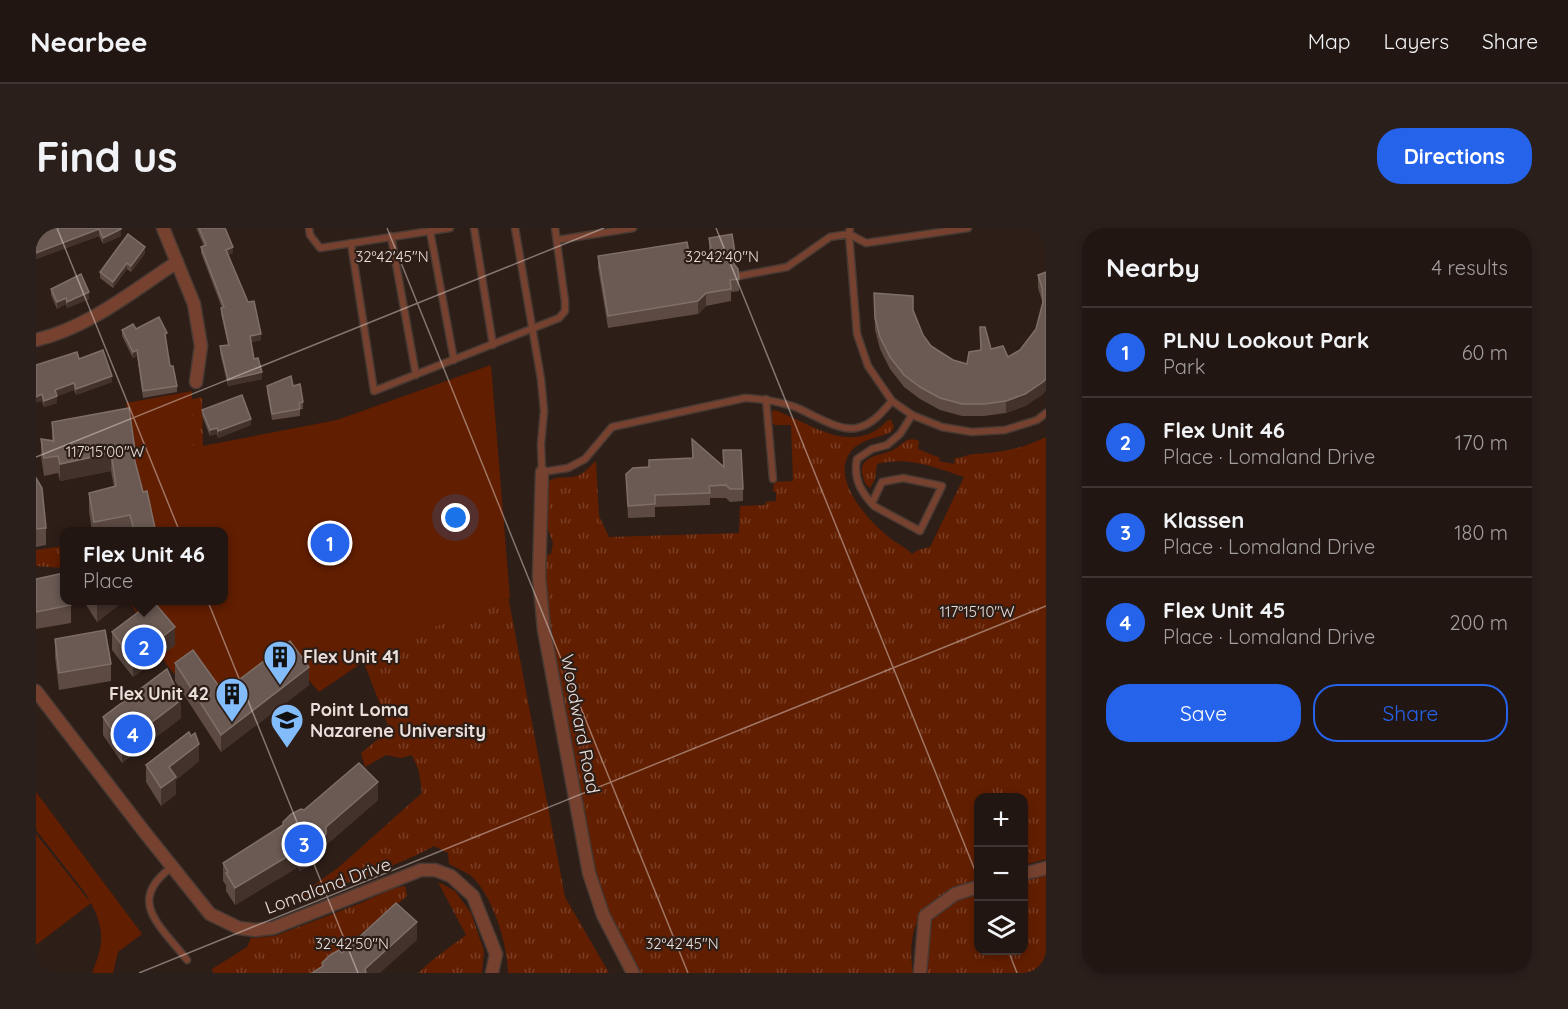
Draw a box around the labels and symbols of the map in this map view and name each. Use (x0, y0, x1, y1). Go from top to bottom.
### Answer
text: 32°42'45"N (355, 247, 429, 266)
text: 32°42'40"N (685, 247, 759, 266)
text: 117°15'00"W (66, 442, 145, 461)
your location (441, 503, 470, 532)
pin: 1 (310, 520, 350, 566)
text: 117°15'10"W (939, 602, 1015, 621)
pin: 2 (124, 624, 164, 670)
building icon: Flex Unit 41 (262, 639, 298, 686)
place label: Flex Unit 41 (303, 645, 399, 668)
street label: Woodward Road (556, 652, 605, 795)
building icon: Flex Unit 42 (214, 676, 250, 723)
place label: Flex Unit 42 (109, 682, 209, 705)
place label: Point Loma Nazarene University (310, 698, 486, 742)
school or university icon: Point Loma Nazarene University (269, 702, 305, 749)
pin: 4 (114, 712, 152, 756)
pin: 3 (284, 822, 324, 866)
street label: Lomaland Drive (262, 852, 394, 919)
text: 32°42'50"N (315, 934, 389, 953)
text: 32°42'45"N (645, 934, 719, 953)

